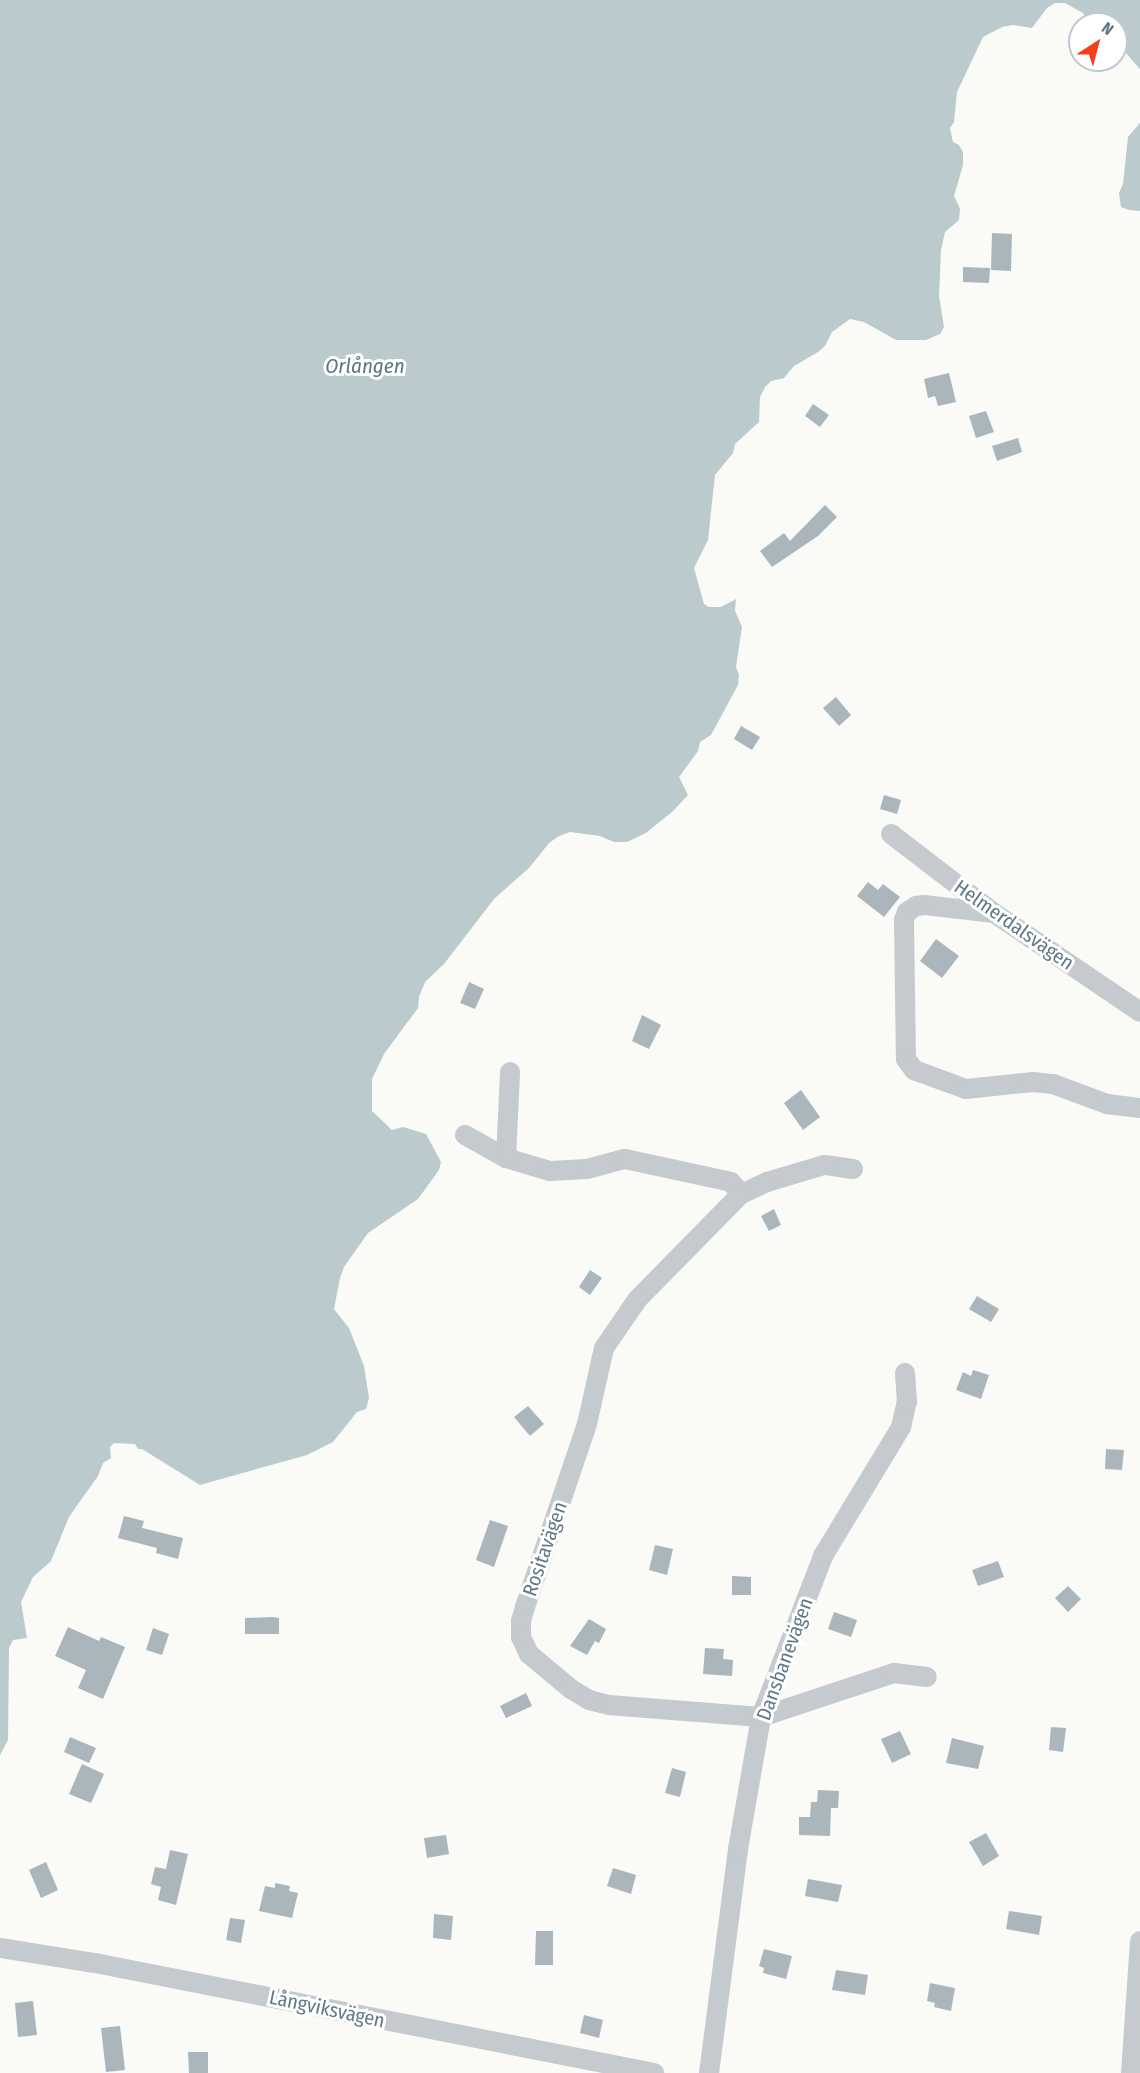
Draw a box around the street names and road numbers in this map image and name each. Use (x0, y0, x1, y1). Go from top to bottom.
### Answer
street label: Helmerdalsvägen (950, 875, 1078, 975)
street label: Rositavägen (518, 1499, 572, 1599)
street label: Dansbanevägen (752, 1594, 818, 1724)
street label: Långviksvägen (267, 1985, 387, 2033)

